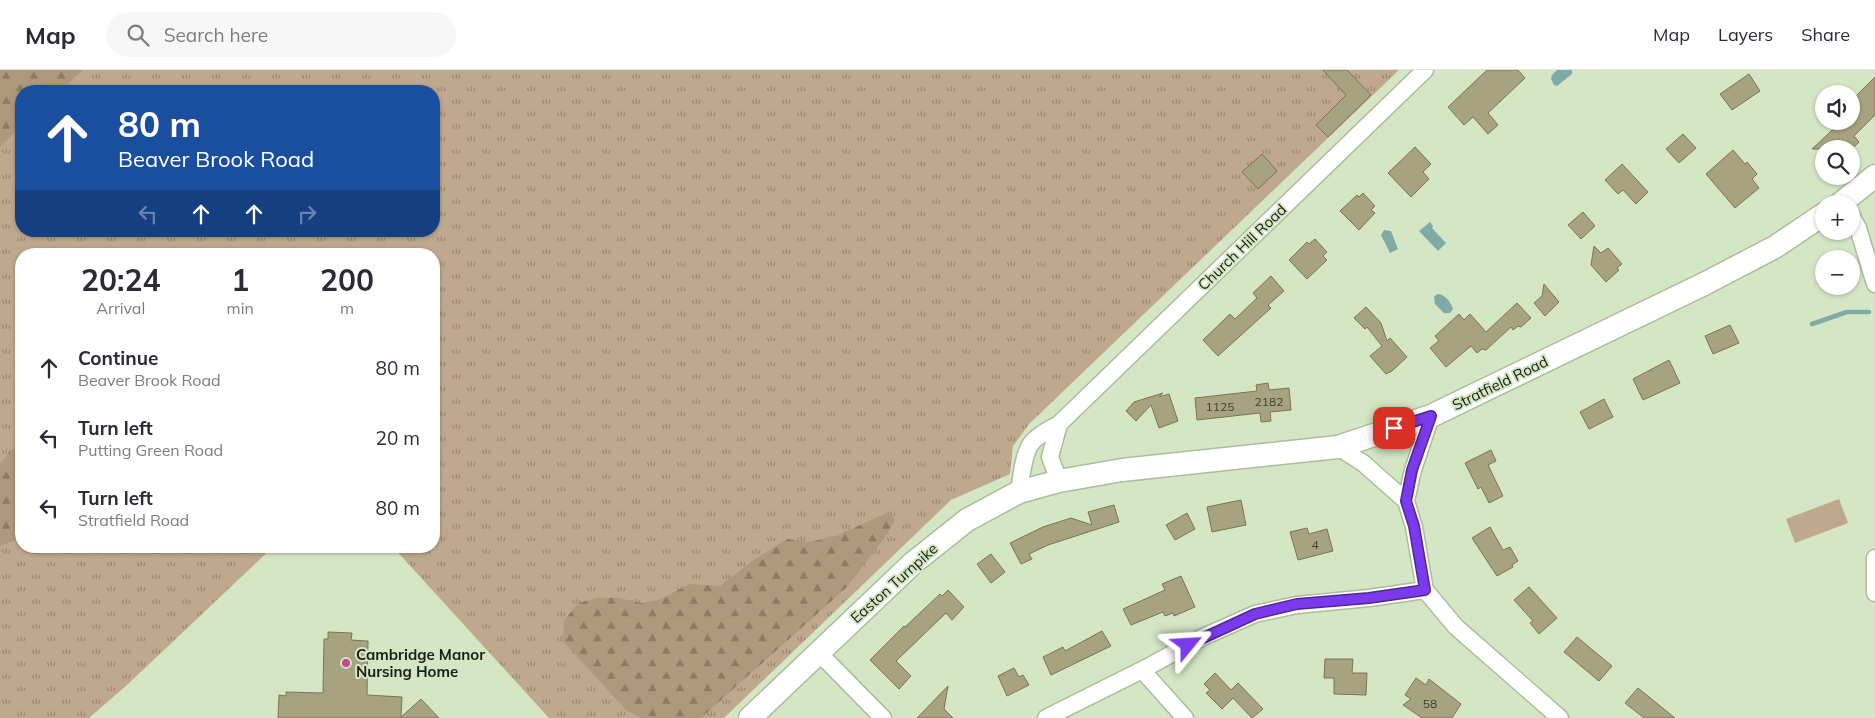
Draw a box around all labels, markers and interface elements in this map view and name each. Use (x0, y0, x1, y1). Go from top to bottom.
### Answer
search box (106, 12, 456, 57)
text: Map (25, 20, 76, 50)
icon: search (124, 21, 152, 49)
text: Search here (164, 23, 268, 47)
text: Map (1653, 23, 1690, 46)
text: Layers (1718, 23, 1773, 46)
text: Share (1801, 23, 1850, 46)
map controls (1815, 85, 1860, 295)
button: sound (1815, 85, 1860, 130)
text: 80 m (118, 102, 201, 146)
icon: ahead (35, 105, 100, 170)
button: search (1815, 140, 1860, 185)
text: Beaver Brook Road (118, 145, 314, 173)
button: + (1815, 195, 1860, 240)
icon: left (134, 200, 162, 228)
icon: ahead (187, 200, 215, 228)
icon: ahead (240, 200, 268, 228)
icon: right (293, 200, 321, 228)
street label: Church Hill Road (1194, 200, 1290, 294)
button: − (1815, 250, 1860, 295)
text: 20:24 (81, 261, 161, 299)
text: 1 (231, 261, 249, 299)
text: 200 (320, 261, 374, 299)
text: Arrival (96, 298, 145, 318)
text: min (227, 298, 254, 318)
text: m (340, 298, 354, 318)
text: Continue (78, 346, 158, 370)
street label: Stratfield Road (1449, 352, 1551, 414)
icon: ahead (35, 354, 63, 382)
text: 80 m (376, 356, 420, 380)
text: Beaver Brook Road (78, 370, 221, 390)
house number: 2182 (1255, 394, 1283, 409)
house number: 1125 (1206, 399, 1234, 414)
pin (1373, 407, 1415, 449)
icon: arrive (1380, 414, 1408, 442)
text: Turn left (78, 416, 153, 440)
icon: left (35, 424, 63, 452)
text: 20 m (376, 426, 420, 450)
text: Putting Green Road (78, 440, 223, 460)
text: Turn left (78, 486, 153, 510)
icon: left (35, 494, 63, 522)
text: 80 m (376, 496, 420, 520)
text: Stratfield Road (78, 510, 189, 530)
house number: 4 (1311, 537, 1319, 552)
street label: Easton Turnpike (847, 539, 941, 627)
position arrow (1161, 618, 1213, 670)
place label: Cambridge Manor Nursing Home (356, 645, 485, 681)
marker: Cambridge Manor Nursing Home (340, 657, 352, 669)
house number: 58 (1423, 696, 1437, 711)

